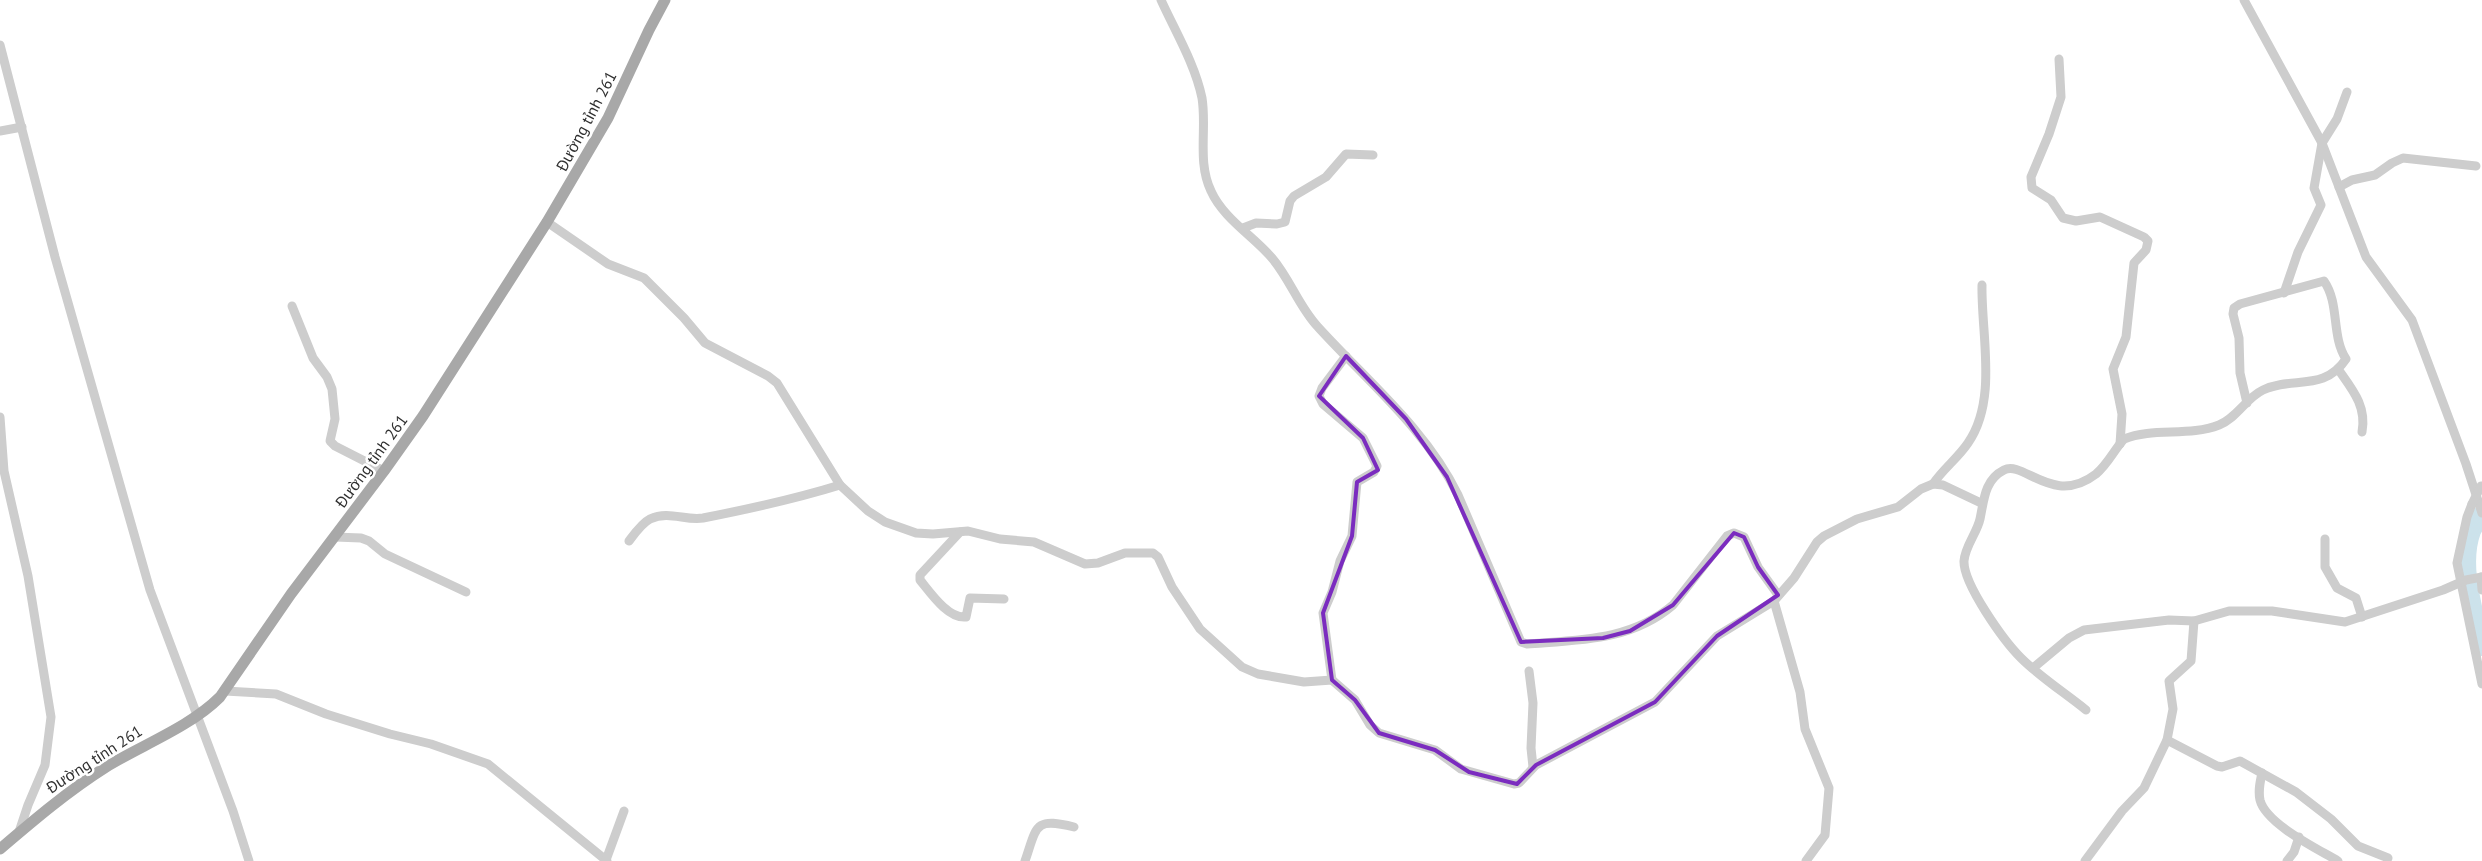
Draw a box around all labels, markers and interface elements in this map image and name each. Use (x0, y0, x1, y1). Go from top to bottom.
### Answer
street label: Đường tỉnh 261 (551, 68, 621, 175)
street label: Đường tỉnh 261 (330, 411, 411, 512)
street label: Đường tỉnh 261 (41, 721, 146, 798)

